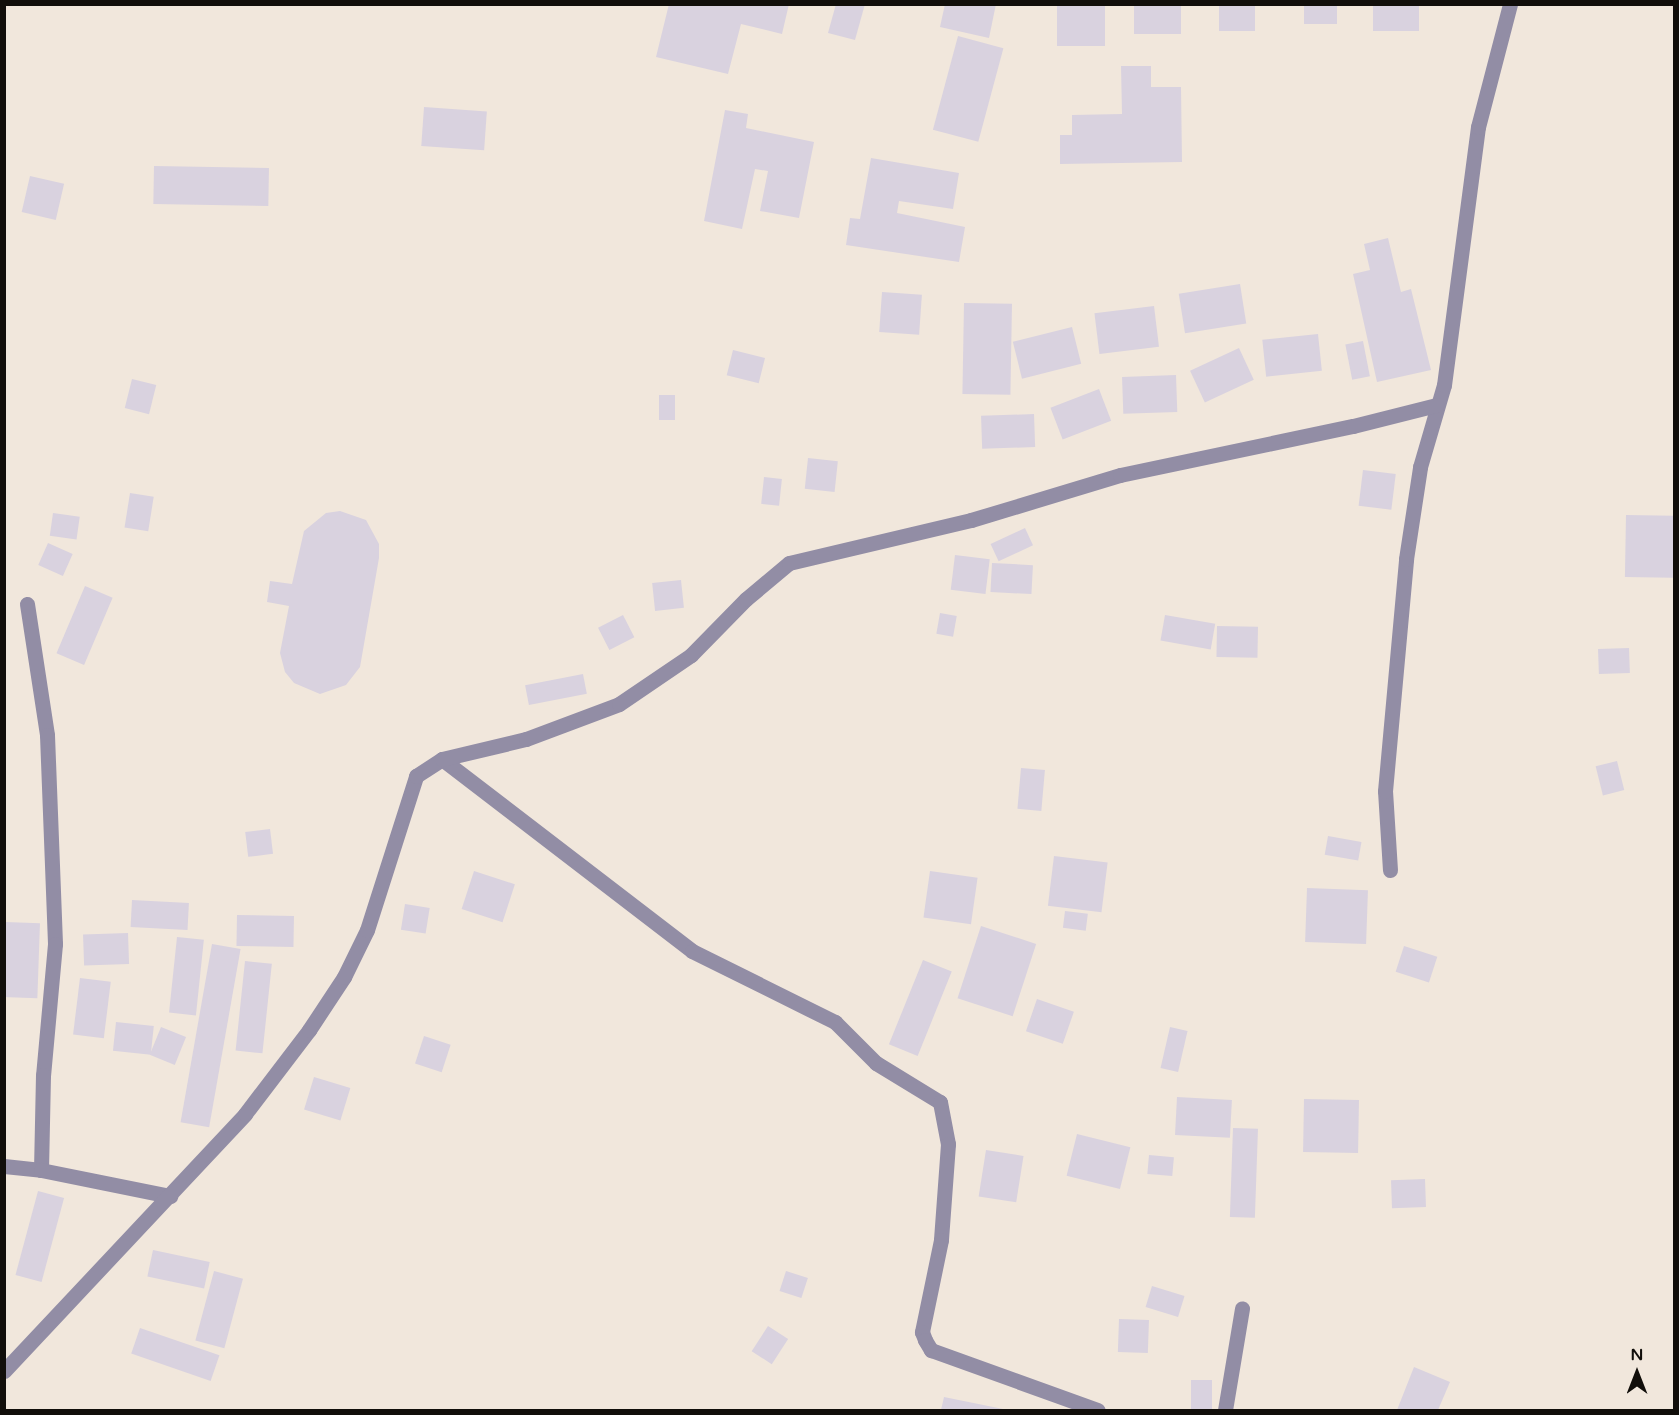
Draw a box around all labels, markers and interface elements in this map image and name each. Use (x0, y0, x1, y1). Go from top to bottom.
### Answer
north arrow (1607, 1343, 1667, 1403)
text: N (1631, 1345, 1643, 1365)

